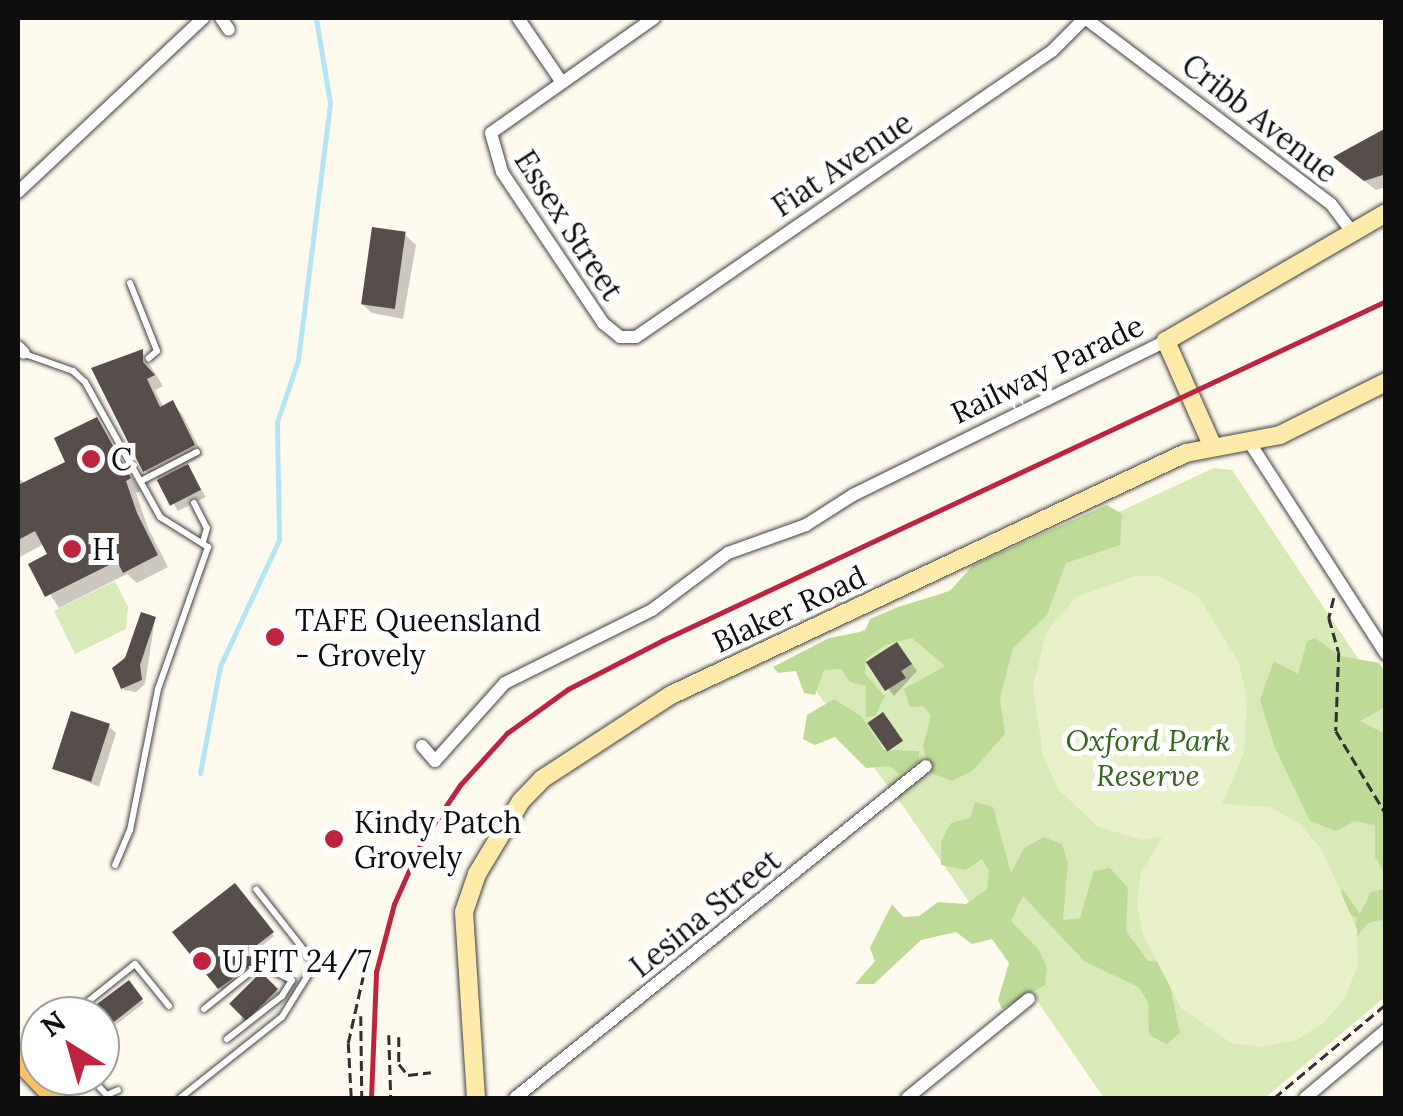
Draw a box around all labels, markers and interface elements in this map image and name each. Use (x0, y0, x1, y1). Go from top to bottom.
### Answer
street label: Cribb Avenue (1175, 46, 1345, 190)
street label: Fiat Avenue (765, 104, 919, 224)
street label: Essex Street (507, 143, 631, 307)
street label: Railway Parade (945, 307, 1149, 431)
place label: C (111, 441, 132, 477)
marker: C (80, 448, 102, 470)
place label: H (92, 531, 115, 567)
marker: H (61, 538, 83, 560)
street label: Blaker Road (707, 558, 871, 660)
place label: TAFE Queensland - Grovely (295, 602, 541, 672)
marker: TAFE Queensland - Grovely (264, 626, 286, 648)
park label: Oxford Park Reserve (1065, 722, 1231, 792)
place label: Kindy Patch Grovely (354, 804, 521, 874)
marker: Kindy Patch Grovely (323, 828, 345, 850)
street label: Lesina Street (623, 842, 787, 984)
place label: U FIT 24/7 (222, 943, 372, 979)
marker: U FIT 24/7 (191, 950, 213, 972)
north arrow (20, 996, 120, 1096)
text: N (34, 1003, 73, 1045)

